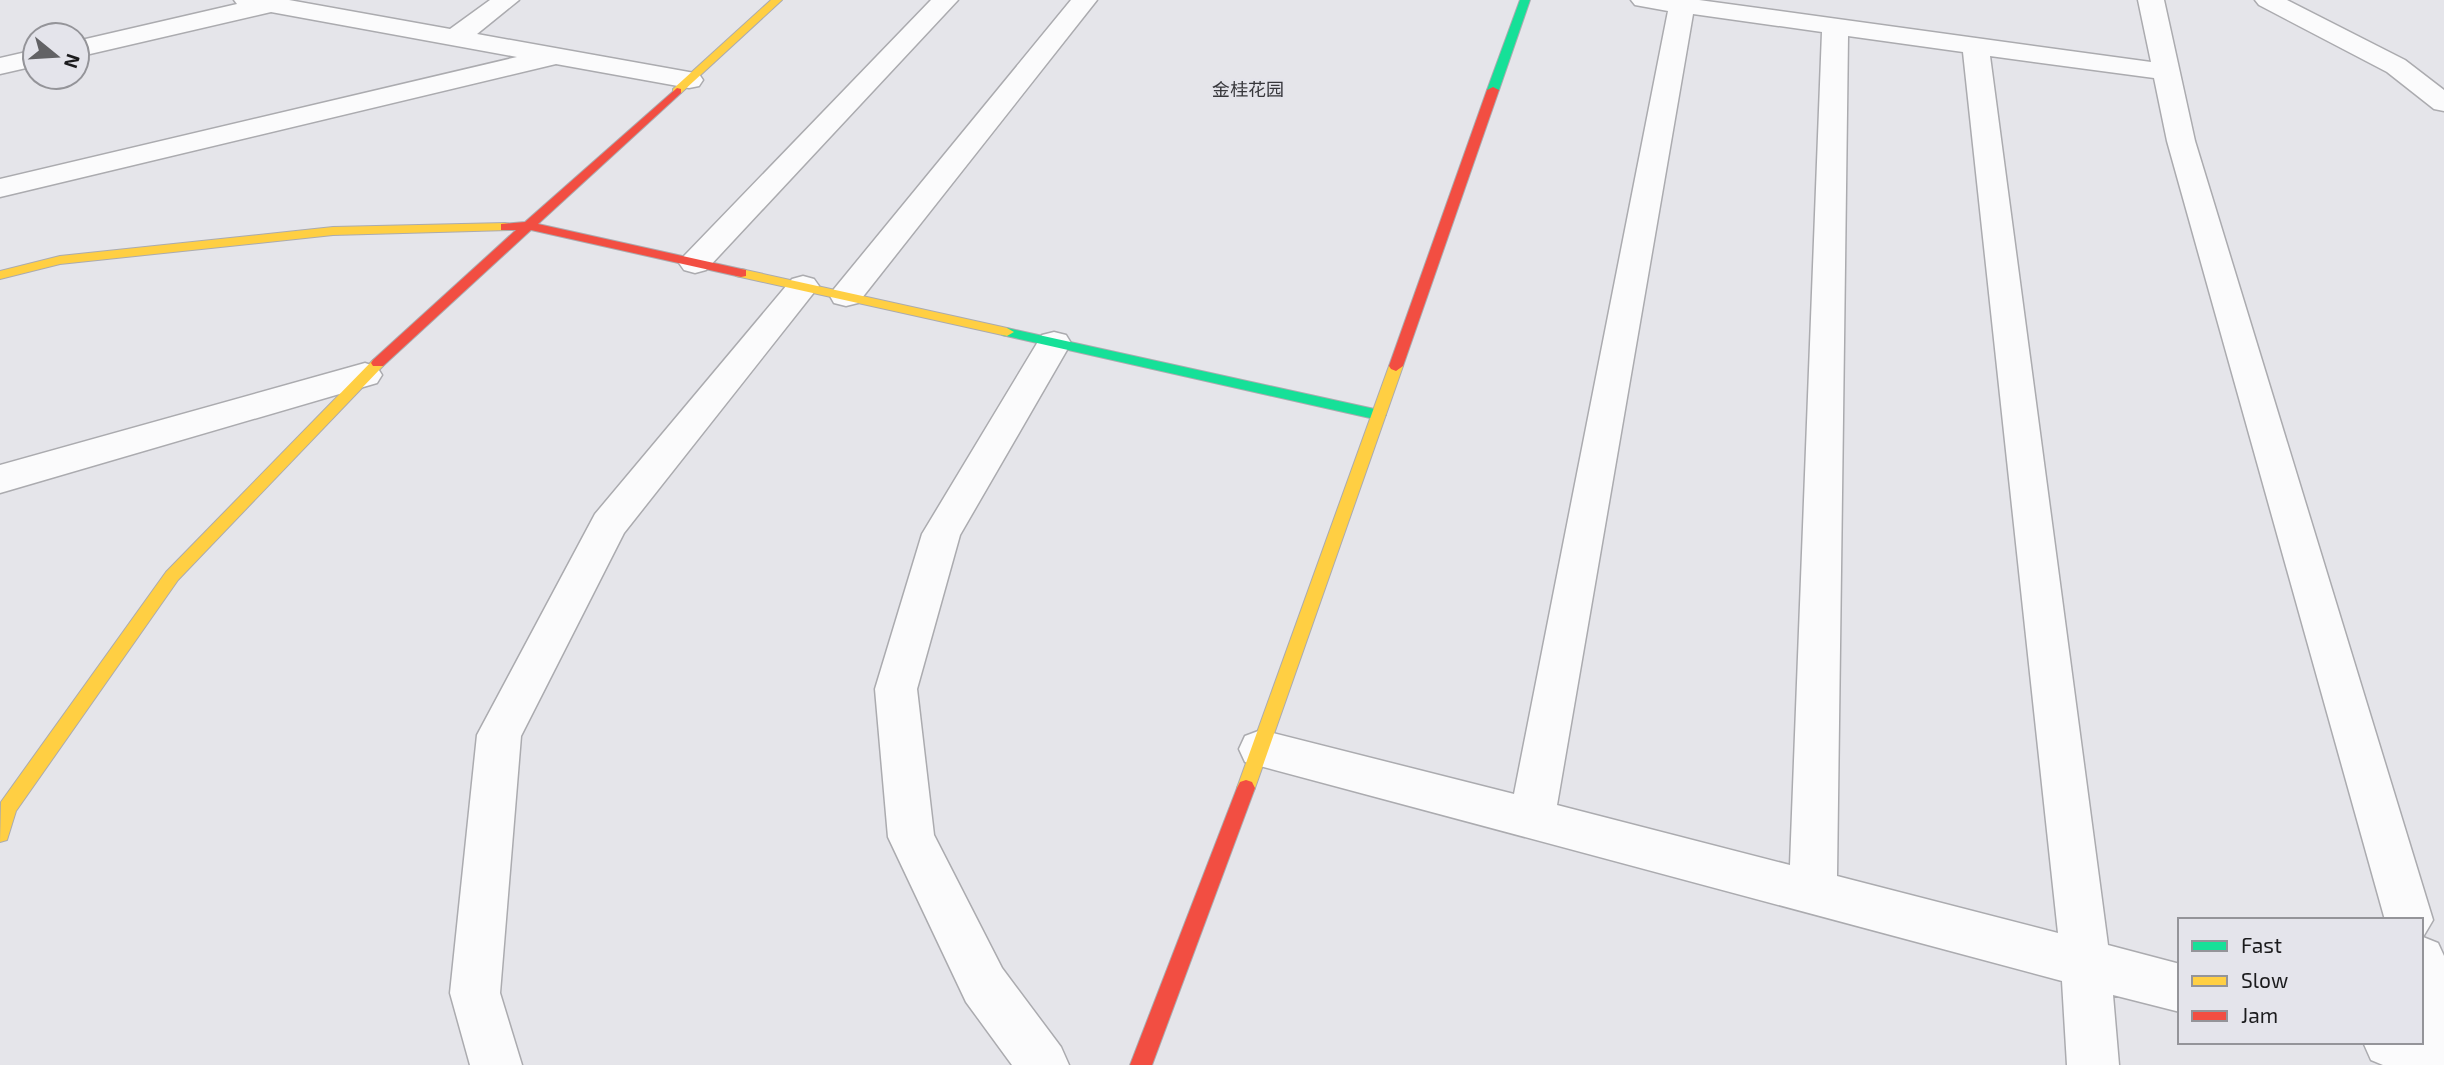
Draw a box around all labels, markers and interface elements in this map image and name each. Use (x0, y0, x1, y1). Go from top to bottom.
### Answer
north arrow (21, 21, 91, 91)
text: N (60, 51, 86, 71)
district label: 金桂花园 (1212, 78, 1284, 100)
legend (2178, 918, 2423, 1044)
text: Fast (2241, 932, 2282, 957)
text: Slow (2241, 967, 2288, 992)
text: Jam (2241, 1002, 2278, 1027)

